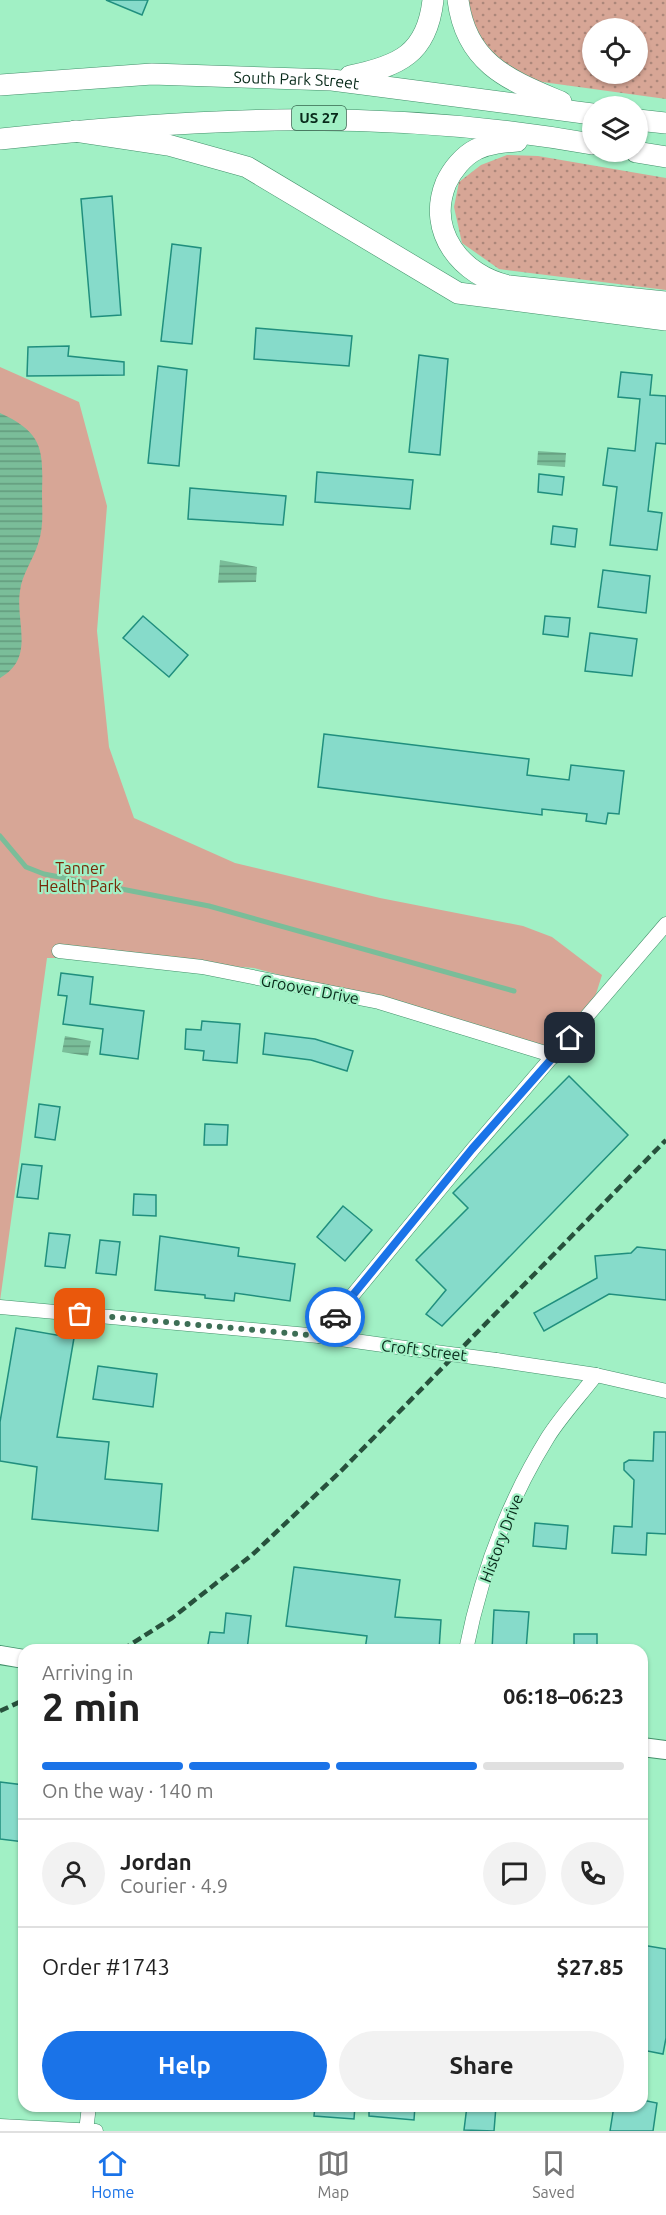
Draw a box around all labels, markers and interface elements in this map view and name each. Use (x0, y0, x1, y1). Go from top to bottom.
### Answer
map controls (582, 18, 648, 162)
button: locate (582, 18, 648, 84)
street label: South Park Street (233, 68, 361, 93)
button: layers (582, 96, 648, 162)
road number: US 27 (292, 106, 346, 130)
park label: Tanner Health Park (38, 859, 122, 895)
street label: Groover Drive (259, 971, 361, 1007)
pin (544, 1012, 595, 1063)
icon: home (553, 1021, 586, 1054)
courier (305, 1287, 365, 1347)
pin (54, 1288, 105, 1339)
icon: bag (63, 1297, 96, 1330)
icon: car (319, 1301, 352, 1334)
street label: Croft Street (380, 1336, 468, 1364)
street label: History Drive (476, 1491, 526, 1585)
text: Arriving in (42, 1661, 133, 1684)
text: 06:18–06:23 (503, 1683, 624, 1708)
text: 2 min (42, 1685, 141, 1728)
text: On the way · 140 m (42, 1779, 214, 1802)
button: person (42, 1842, 105, 1905)
button: chat (483, 1842, 546, 1905)
button: phone (561, 1842, 624, 1905)
text: Jordan (120, 1849, 192, 1874)
text: Courier · 4.9 (120, 1874, 228, 1897)
text: Order #1743 (42, 1954, 170, 1979)
text: $27.85 (557, 1954, 624, 1979)
button: Help (42, 2031, 327, 2100)
button: Share (339, 2031, 624, 2100)
tab: Home (91, 2147, 134, 2201)
tab: Map (317, 2147, 350, 2201)
tab: Saved (532, 2147, 575, 2201)

